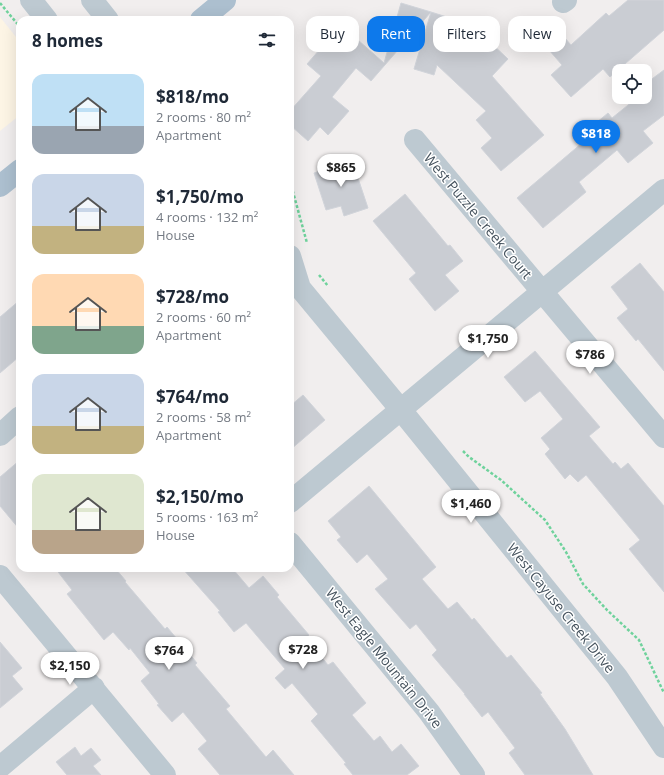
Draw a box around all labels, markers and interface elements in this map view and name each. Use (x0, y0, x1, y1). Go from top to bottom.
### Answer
chip: Buy (306, 16, 359, 52)
chip: Rent (367, 16, 425, 52)
chip: Filters (433, 16, 500, 52)
chip: New (508, 16, 566, 52)
text: 8 homes (32, 29, 103, 52)
icon: filters (256, 29, 278, 51)
map controls (612, 64, 652, 104)
button: locate (612, 64, 652, 104)
text: $818/mo (156, 85, 229, 108)
icon: home (64, 90, 112, 138)
text: 2 rooms · 80 m² (156, 108, 251, 126)
pin: $818 (572, 120, 620, 154)
text: $818 (581, 124, 611, 142)
text: Apartment (156, 126, 221, 144)
street label: West Puzzle Creek Court (420, 149, 537, 283)
pin: $865 (317, 154, 365, 188)
text: $865 (326, 158, 356, 176)
text: $1,750/mo (156, 185, 244, 208)
icon: home (64, 190, 112, 238)
text: 4 rooms · 132 m² (156, 208, 258, 226)
text: House (156, 226, 195, 244)
text: $728/mo (156, 285, 229, 308)
icon: home (64, 290, 112, 338)
text: 2 rooms · 60 m² (156, 308, 251, 326)
pin: $1,750 (455, 325, 521, 359)
text: Apartment (156, 326, 221, 344)
text: $1,750 (468, 329, 508, 347)
pin: $786 (566, 341, 614, 375)
text: $786 (575, 345, 605, 363)
text: $764/mo (156, 385, 229, 408)
icon: home (64, 390, 112, 438)
text: 2 rooms · 58 m² (156, 408, 251, 426)
text: Apartment (156, 426, 221, 444)
text: $2,150/mo (156, 485, 244, 508)
icon: home (64, 490, 112, 538)
pin: $1,460 (438, 490, 504, 524)
text: $1,460 (451, 494, 491, 512)
text: 5 rooms · 163 m² (156, 508, 258, 526)
text: House (156, 526, 195, 544)
street label: West Cayuse Creek Drive (503, 539, 620, 677)
street label: West Eagle Mountain Drive (322, 584, 447, 732)
pin: $728 (279, 636, 327, 670)
pin: $764 (145, 637, 193, 671)
text: $728 (288, 640, 318, 658)
text: $764 (154, 641, 184, 659)
pin: $2,150 (37, 652, 103, 686)
text: $2,150 (50, 656, 90, 674)

